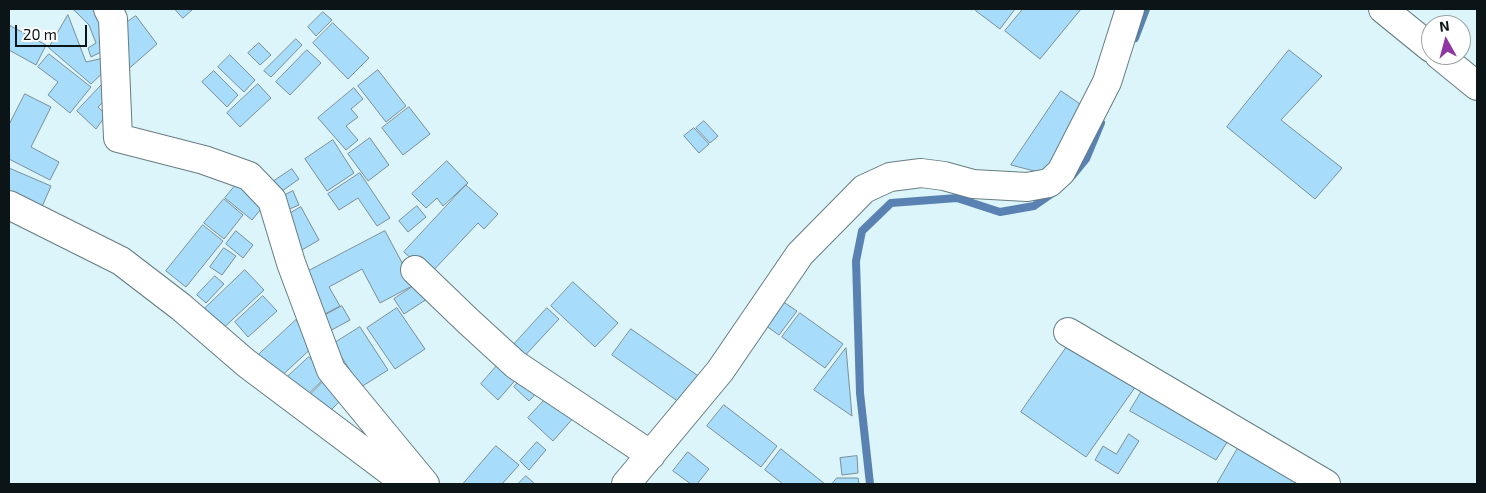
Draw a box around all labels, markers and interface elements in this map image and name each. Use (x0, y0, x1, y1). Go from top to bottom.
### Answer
scale bar (18, 15, 90, 47)
north arrow (1421, 15, 1471, 65)
text: N (1438, 17, 1450, 35)
text: 20 m (23, 25, 57, 43)

